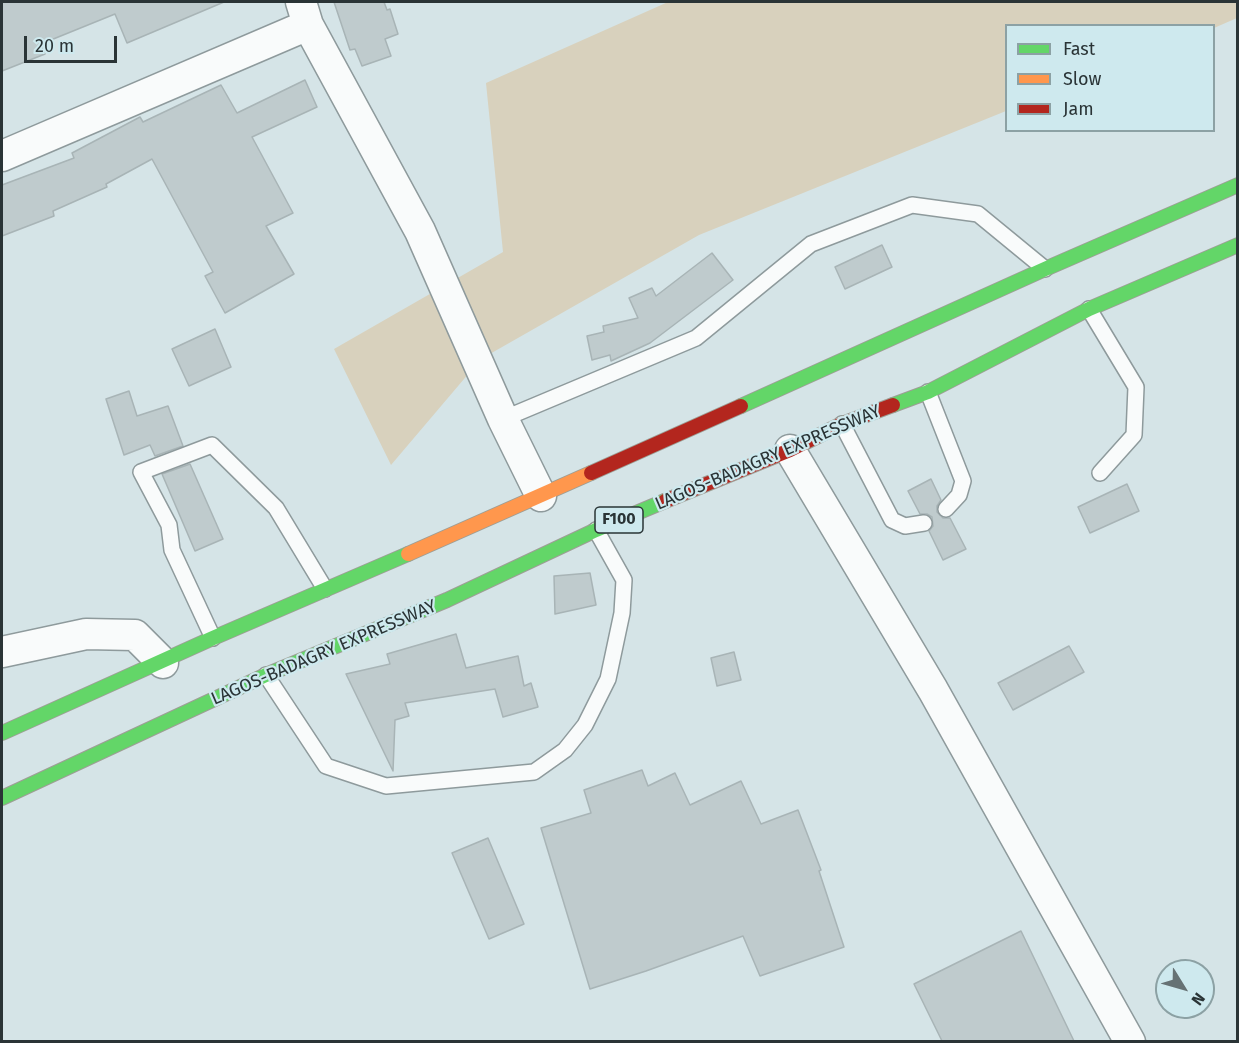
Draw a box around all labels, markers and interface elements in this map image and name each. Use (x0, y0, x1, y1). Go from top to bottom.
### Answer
scale bar (27, 24, 120, 62)
legend (1005, 24, 1215, 132)
text: 20 m (35, 35, 74, 57)
text: Fast (1063, 38, 1095, 60)
text: Slow (1063, 68, 1101, 90)
text: Jam (1063, 98, 1094, 120)
street label: LAGOS-BADAGRY EXPRESSWAY (652, 401, 884, 515)
road number: F100 (595, 507, 643, 533)
street label: LAGOS-BADAGRY EXPRESSWAY (208, 596, 440, 710)
north arrow (1155, 959, 1215, 1019)
text: N (1187, 989, 1209, 1009)

